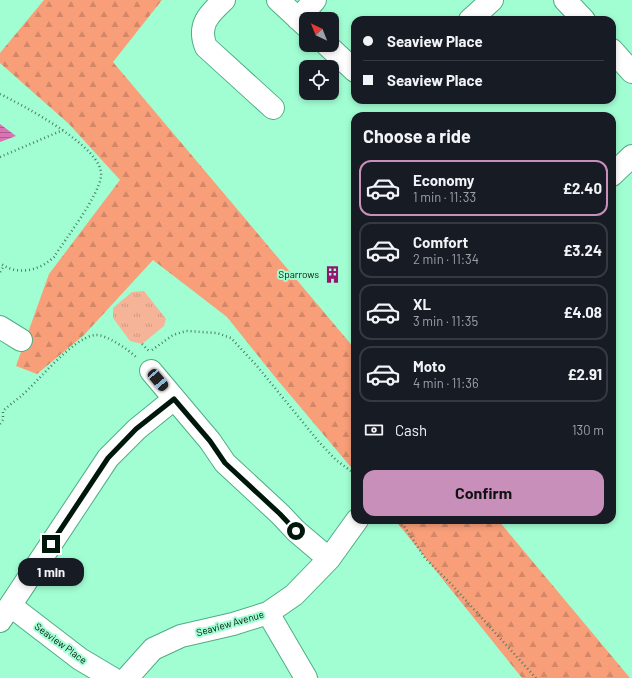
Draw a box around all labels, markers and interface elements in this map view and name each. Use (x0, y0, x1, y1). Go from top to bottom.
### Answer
north arrow (299, 12, 339, 52)
map controls (299, 12, 339, 100)
text: Seaview Place (387, 32, 483, 50)
button: locate (299, 60, 339, 100)
text: Seaview Place (387, 71, 483, 89)
text: Choose a ride (363, 125, 471, 147)
icon: car (365, 170, 401, 206)
text: Economy (413, 171, 474, 189)
text: £2.40 (563, 179, 602, 197)
text: 1 min · 11:33 (413, 189, 476, 205)
icon: car (365, 232, 401, 268)
text: Comfort (413, 233, 468, 251)
text: £3.24 (563, 241, 602, 259)
text: 2 min · 11:34 (413, 251, 479, 267)
building icon: Sparrows (322, 264, 342, 284)
place label: Sparrows (278, 268, 319, 280)
icon: car (365, 294, 401, 330)
text: XL (413, 295, 431, 313)
text: £4.08 (563, 303, 602, 321)
text: 3 min · 11:35 (413, 313, 478, 329)
icon: car (365, 356, 401, 392)
text: Moto (413, 357, 446, 375)
text: £2.91 (567, 365, 602, 383)
car (146, 367, 170, 393)
text: 4 min · 11:36 (413, 375, 479, 391)
icon: cash (363, 419, 385, 441)
text: Cash (395, 421, 427, 439)
text: 130 m (572, 422, 604, 438)
button: Confirm (363, 470, 604, 516)
route start (287, 522, 305, 540)
route end (42, 535, 60, 553)
callout: 1 min (18, 558, 84, 586)
text: 1 min (37, 564, 65, 580)
street label: Seaview Avenue (195, 608, 265, 638)
street label: Seaview Place (33, 620, 89, 666)

